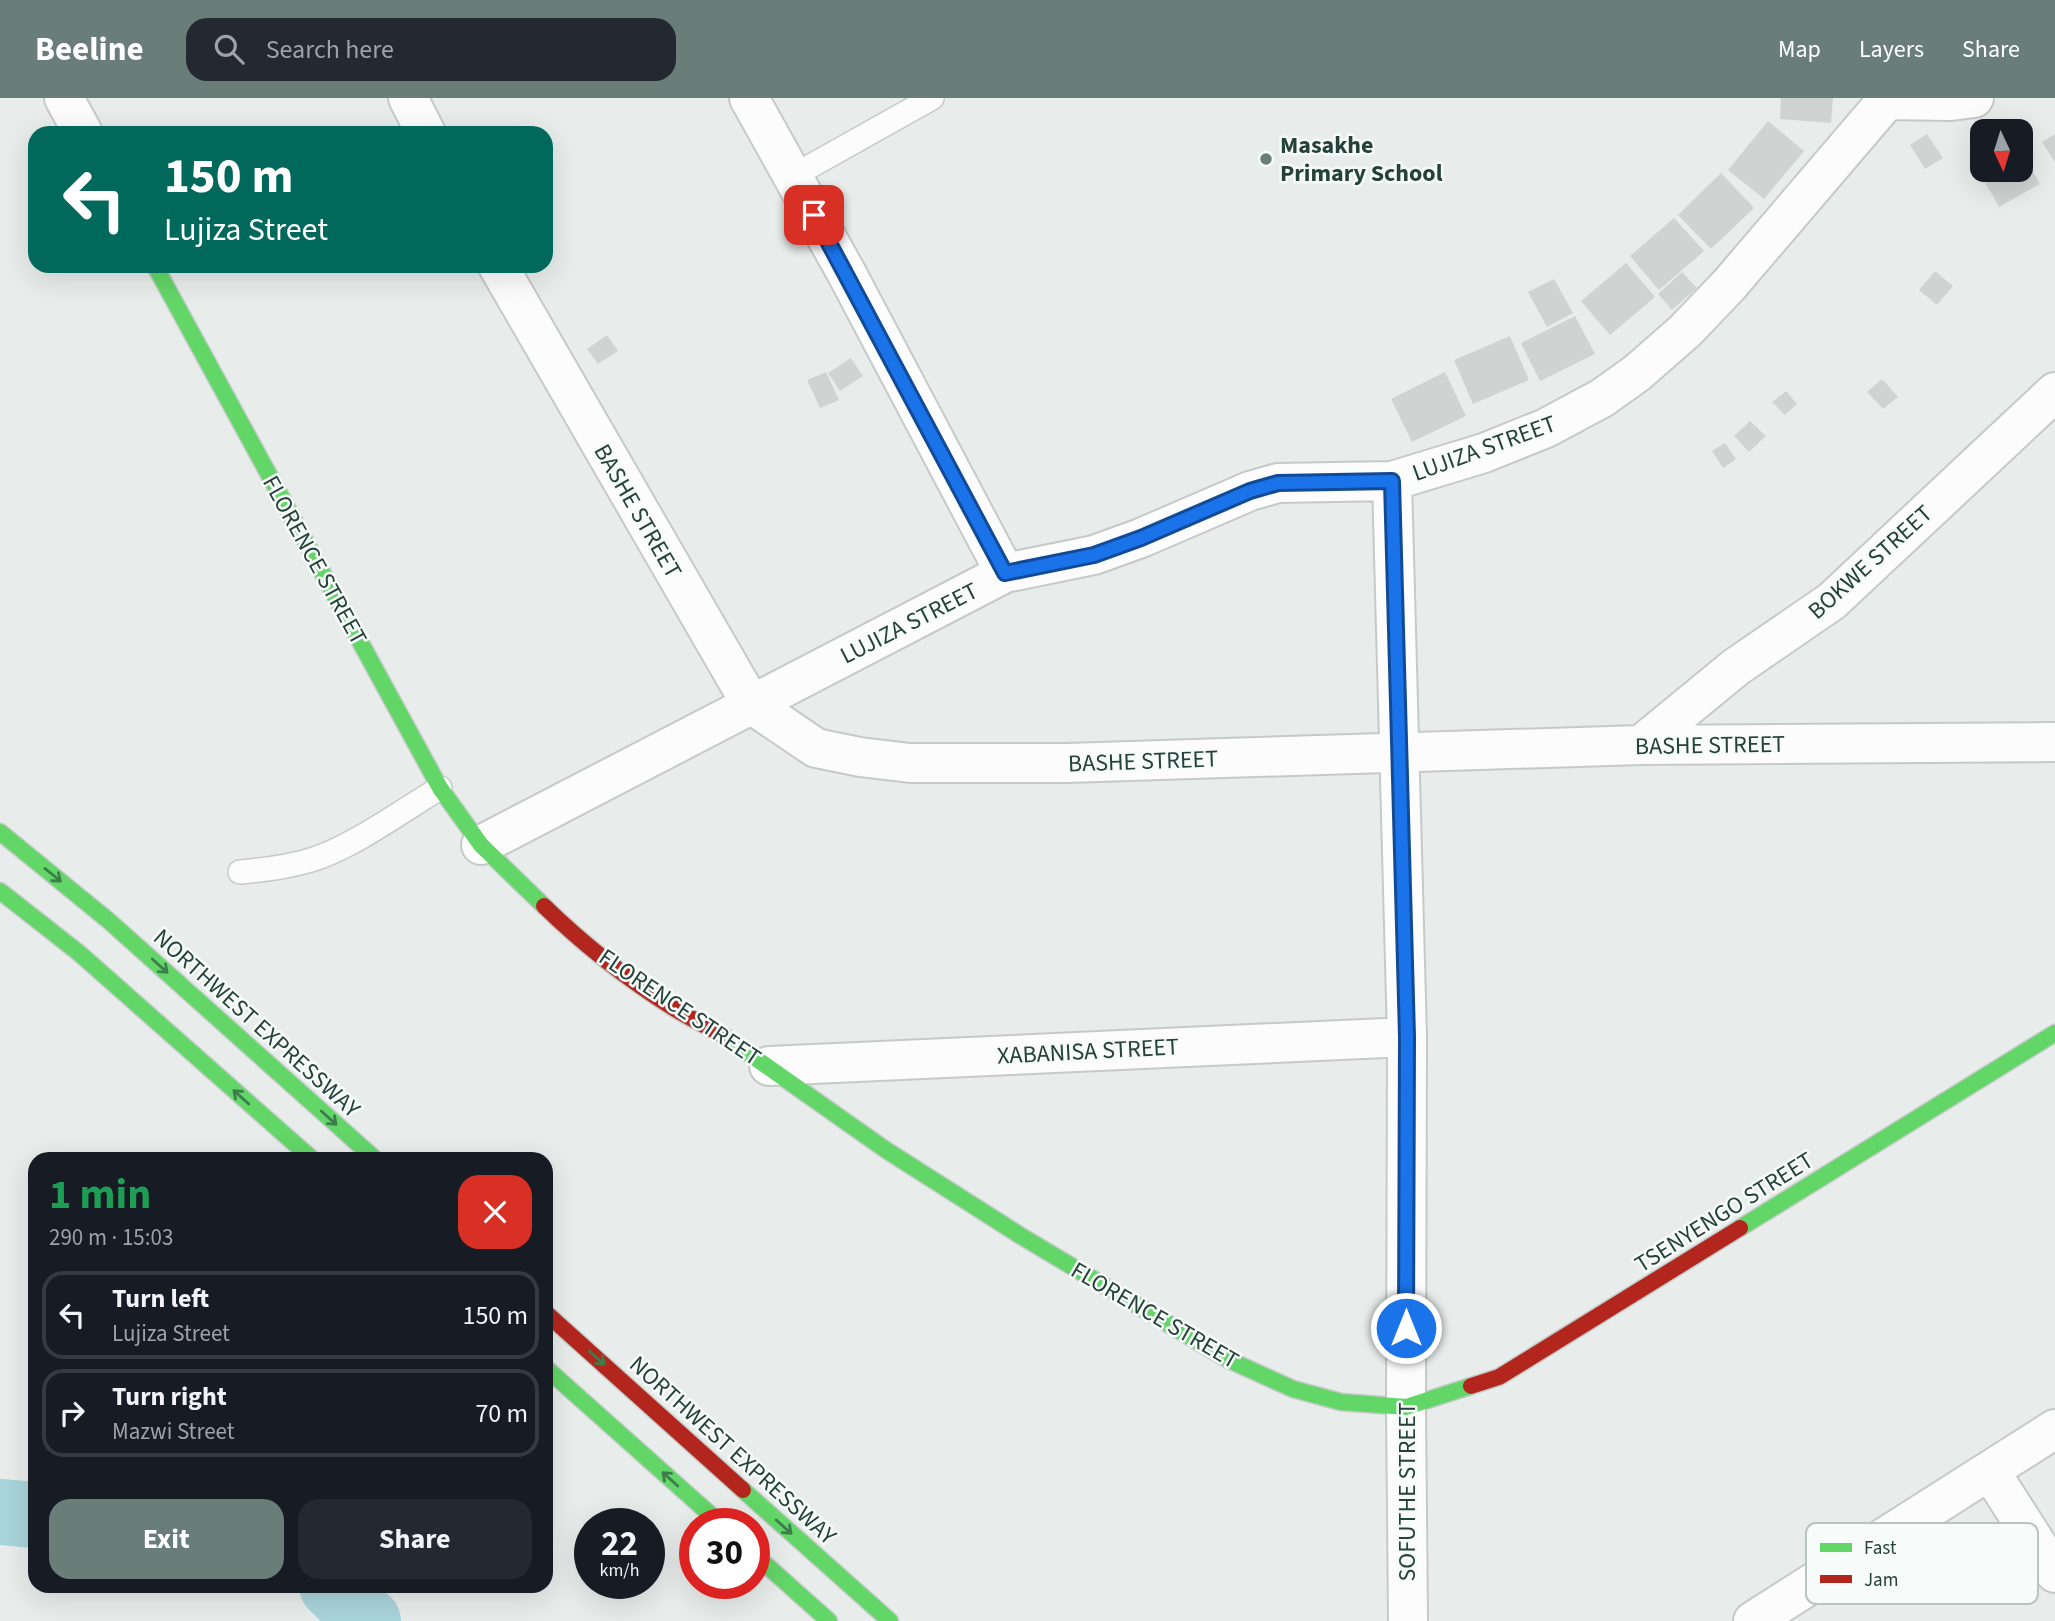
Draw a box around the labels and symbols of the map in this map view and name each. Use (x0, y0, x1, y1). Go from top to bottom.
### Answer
north arrow (1970, 119, 2034, 182)
place label: Masakhe Primary School (1280, 128, 1443, 191)
marker: Masakhe Primary School (1258, 151, 1274, 167)
pin (784, 185, 844, 245)
street label: LUJIZA STREET (1407, 406, 1561, 491)
street label: BASHE STREET (585, 438, 690, 585)
street label: FLORENCE STREET (253, 469, 376, 651)
street label: BOKWE STREET (1800, 497, 1940, 628)
street label: LUJIZA STREET (834, 574, 984, 673)
street label: BASHE STREET (1635, 727, 1785, 764)
street label: BASHE STREET (1067, 741, 1219, 782)
one-way arrow (43, 867, 61, 883)
street label: NORTHWEST EXPRESSWAY (145, 921, 368, 1126)
street label: FLORENCE STREET (592, 940, 768, 1075)
one-way arrow (151, 958, 168, 975)
street label: XABANISA STREET (996, 1029, 1180, 1074)
one-way arrow (232, 1089, 250, 1105)
one-way arrow (320, 1110, 338, 1126)
street label: TSENYENGO STREET (1628, 1143, 1821, 1282)
street label: FLORENCE STREET (1064, 1253, 1245, 1378)
position arrow (1369, 1291, 1443, 1365)
street label: NORTHWEST EXPRESSWAY (621, 1348, 844, 1553)
one-way arrow (588, 1350, 606, 1366)
street label: SOFUTHE STREET (1390, 1402, 1425, 1582)
one-way arrow (661, 1471, 679, 1487)
speed limit sign: 30 (679, 1508, 770, 1599)
one-way arrow (775, 1518, 793, 1534)
legend (1806, 1523, 2038, 1604)
text: Fast (1864, 1535, 1897, 1562)
text: Jam (1864, 1567, 1898, 1594)

